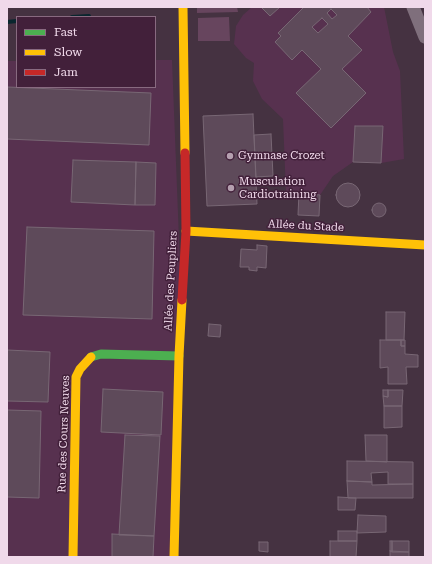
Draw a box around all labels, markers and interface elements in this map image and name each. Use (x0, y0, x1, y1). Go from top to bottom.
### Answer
legend (16, 16, 156, 88)
text: Fast (54, 25, 77, 39)
text: Slow (54, 45, 82, 59)
text: Jam (54, 65, 78, 79)
place label: Gymnase Crozet (238, 149, 325, 163)
marker: Gymnase Crozet (225, 151, 235, 161)
place label: Musculation Cardiotraining (239, 175, 317, 201)
marker: Musculation Cardiotraining (226, 183, 236, 193)
street label: Allée du Stade (268, 217, 344, 235)
street label: Allée des Peupliers (162, 231, 180, 331)
street label: Rue des Cours Neuves (55, 375, 73, 493)

